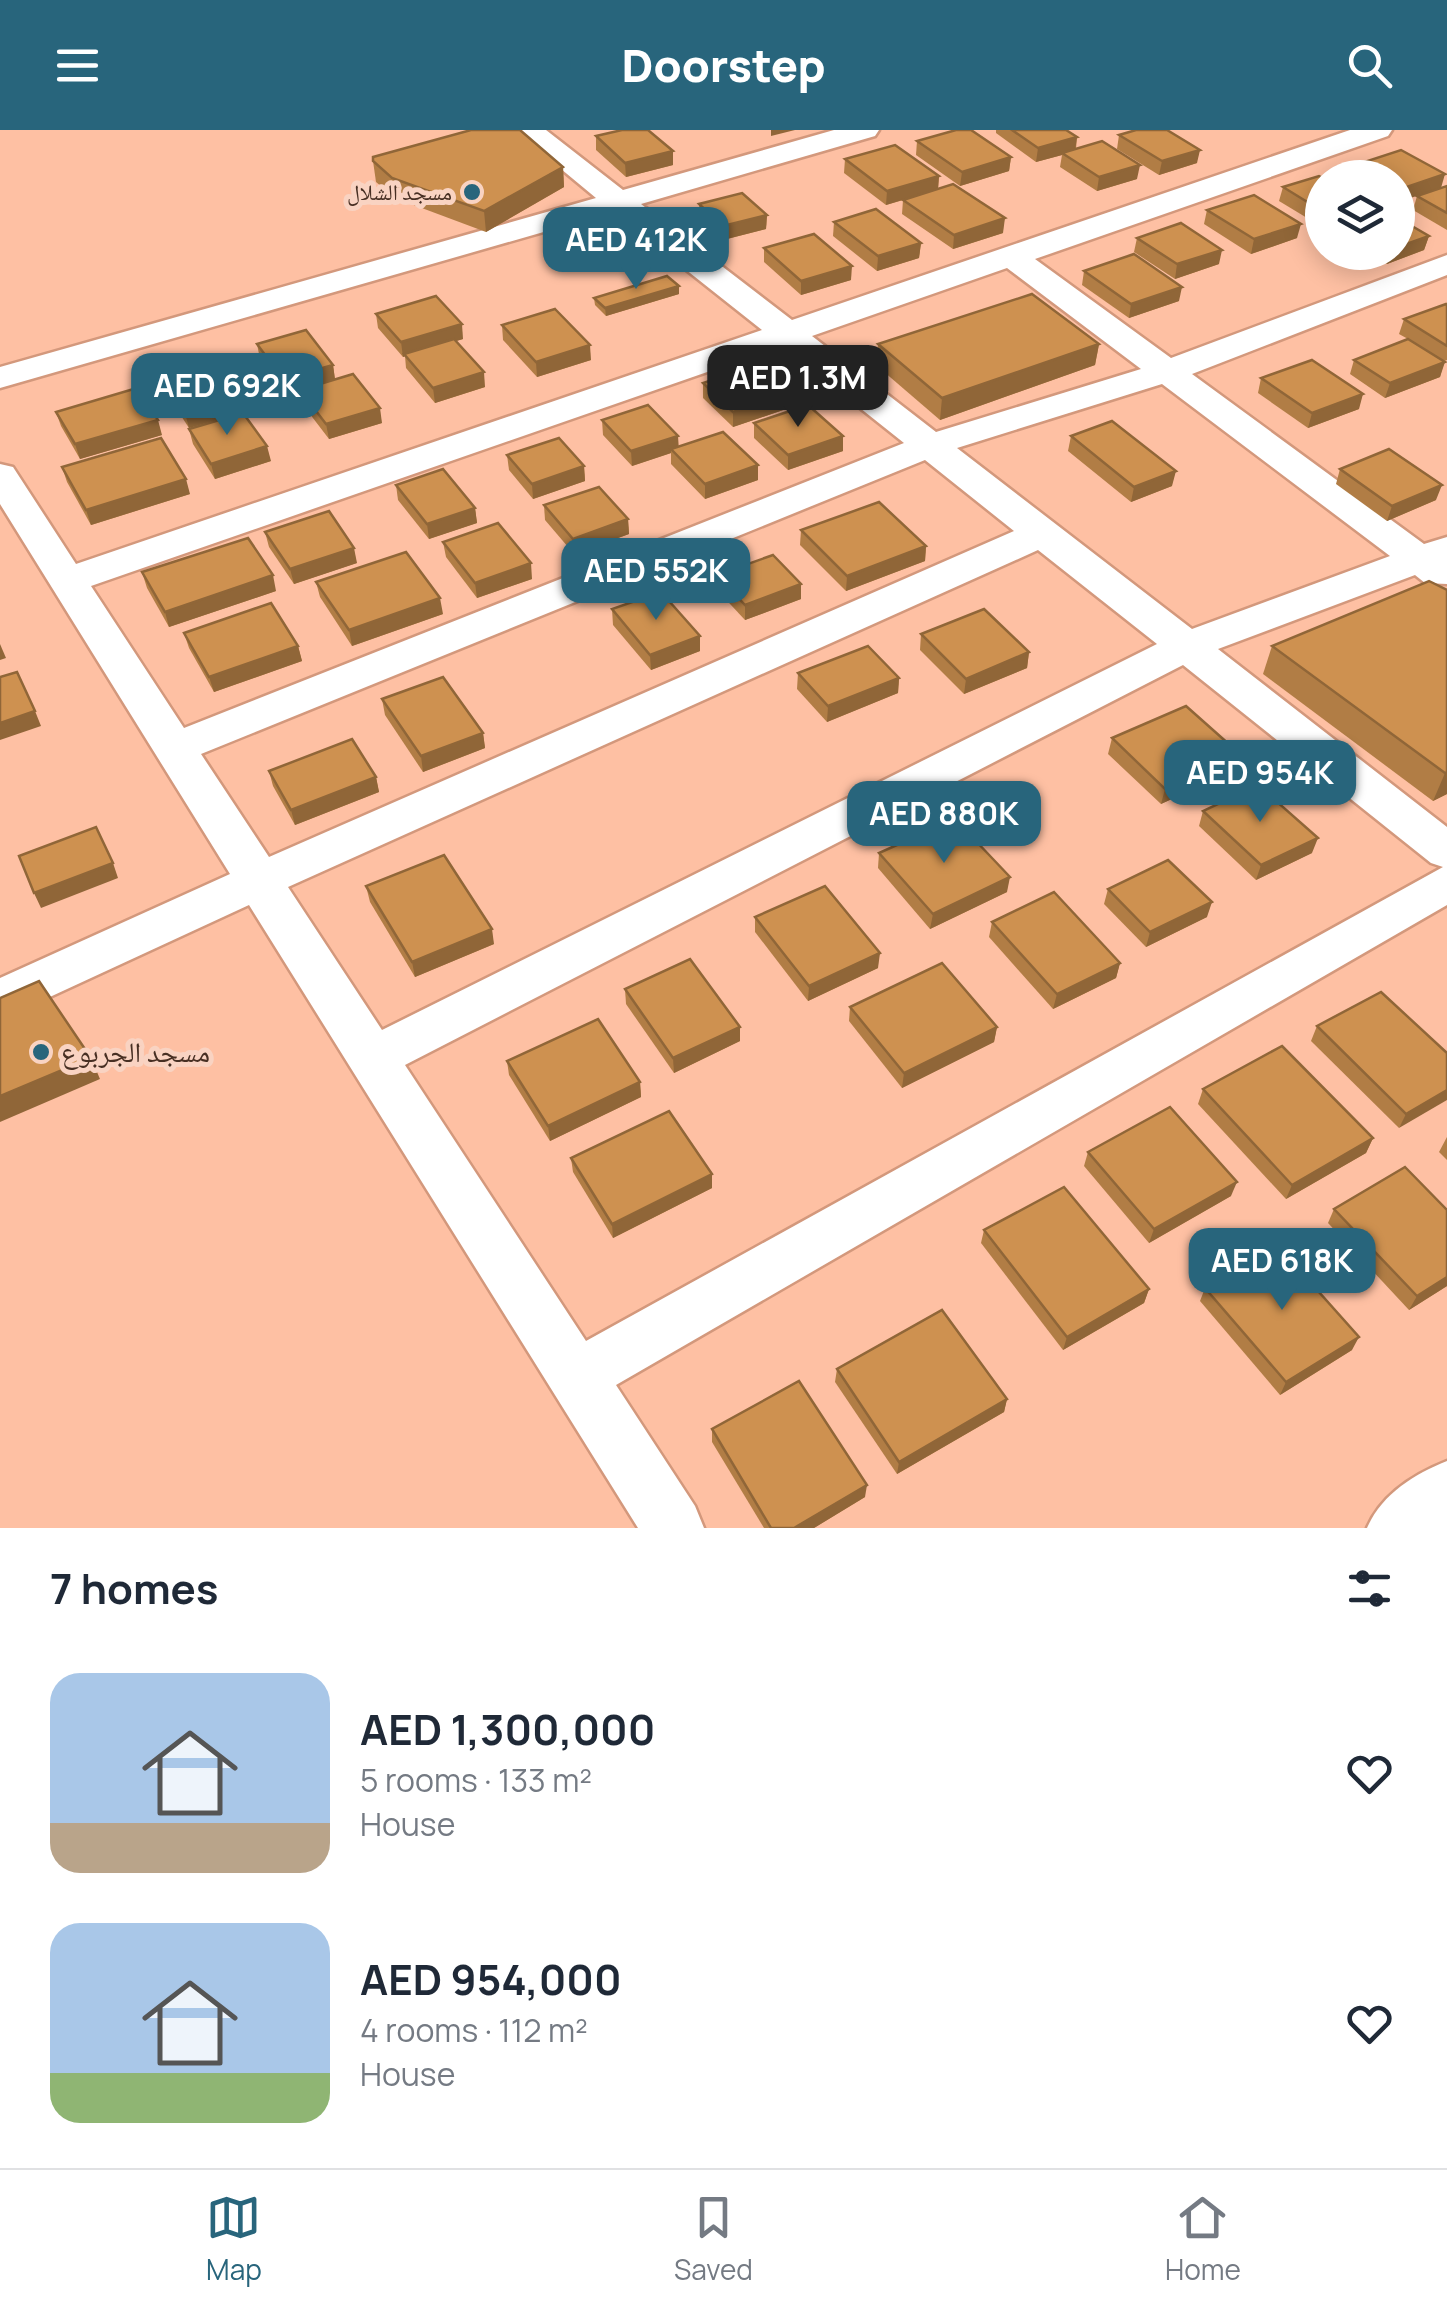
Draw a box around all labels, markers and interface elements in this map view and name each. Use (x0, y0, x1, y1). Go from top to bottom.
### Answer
text: Doorstep (621, 34, 826, 96)
icon: menu (50, 38, 105, 93)
icon: search (1342, 38, 1397, 93)
map controls (1305, 160, 1415, 270)
button: layers (1305, 160, 1415, 270)
place label: مسجد الشلال (347, 177, 452, 207)
marker: مسجد الشلال (461, 181, 483, 203)
pin: AED 412K (533, 207, 739, 292)
text: AED 412K (565, 217, 707, 261)
pin: AED 1.3M (695, 345, 901, 430)
pin: AED 692K (124, 353, 330, 438)
text: AED 1.3M (729, 355, 867, 399)
text: AED 692K (153, 363, 301, 407)
pin: AED 552K (553, 538, 759, 623)
text: AED 552K (583, 548, 729, 592)
pin: AED 954K (1157, 740, 1363, 825)
text: AED 954K (1186, 750, 1334, 794)
pin: AED 880K (841, 781, 1047, 866)
text: AED 880K (869, 791, 1019, 835)
place label: مسجد الجربوع (61, 1032, 210, 1070)
marker: مسجد الجربوع (30, 1041, 52, 1063)
pin: AED 618K (1179, 1228, 1385, 1313)
text: AED 618K (1211, 1238, 1353, 1282)
text: 7 homes (50, 1559, 218, 1617)
icon: filters (1342, 1561, 1397, 1616)
text: AED 1,300,000 (360, 1700, 655, 1758)
icon: home (130, 1713, 250, 1833)
icon: heart (1342, 1746, 1397, 1801)
text: 5 rooms · 133 m² (360, 1758, 592, 1802)
text: House (360, 1802, 455, 1846)
text: AED 954,000 (360, 1950, 622, 2008)
icon: home (130, 1963, 250, 2083)
icon: heart (1342, 1996, 1397, 2051)
text: 4 rooms · 112 m² (360, 2008, 588, 2052)
text: House (360, 2052, 455, 2096)
tab: Map (206, 2190, 262, 2288)
tab: Saved (674, 2190, 753, 2288)
tab: Home (1165, 2190, 1241, 2288)

